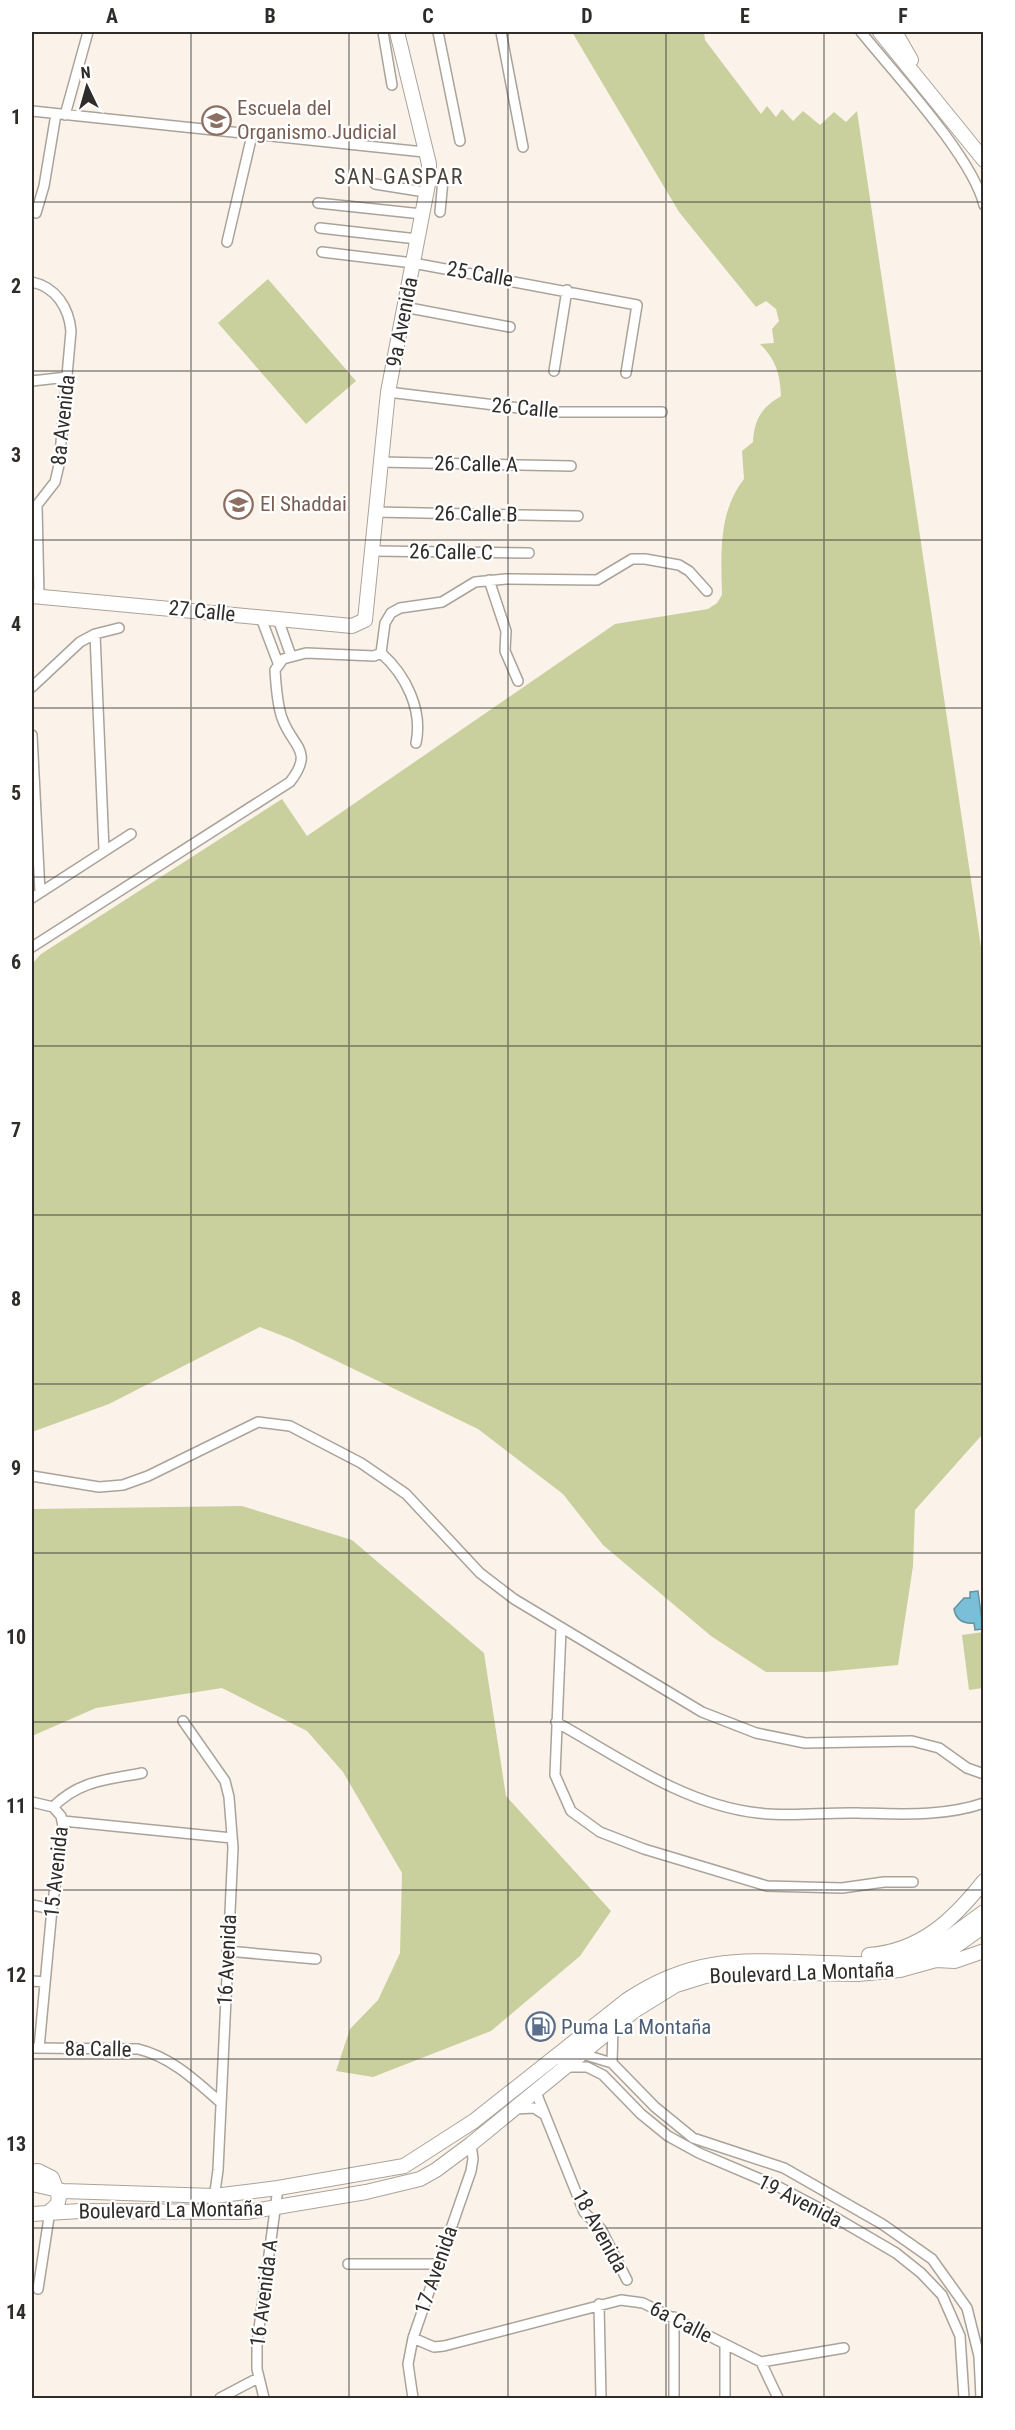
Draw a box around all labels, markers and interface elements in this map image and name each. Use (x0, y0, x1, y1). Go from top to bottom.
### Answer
text: A (106, 4, 118, 28)
text: B (264, 4, 276, 28)
text: C (422, 4, 434, 28)
text: D (581, 4, 593, 28)
text: E (740, 4, 750, 28)
text: F (898, 4, 908, 28)
north arrow (57, 57, 117, 117)
text: N (80, 63, 91, 82)
place label: Escuela del Organismo Judicial (237, 96, 397, 144)
school or university icon: Escuela del Organismo Judicial (200, 104, 232, 136)
text: 1 (11, 105, 21, 129)
district label: SAN GASPAR (334, 164, 464, 189)
street label: 25 Calle (445, 256, 515, 292)
text: 2 (11, 274, 21, 298)
street label: 9a Avenida (382, 275, 422, 369)
street label: 8a Avenida (46, 373, 80, 467)
street label: 26 Calle (491, 393, 560, 423)
text: 3 (11, 443, 21, 467)
street label: 26 Calle A (434, 451, 518, 477)
school or university icon: El Shaddai (223, 488, 255, 520)
place label: El Shaddai (260, 492, 347, 516)
street label: 26 Calle B (434, 501, 518, 527)
street label: 26 Calle C (409, 539, 493, 565)
street label: 27 Calle (167, 596, 237, 626)
text: 4 (11, 612, 21, 636)
text: 5 (11, 781, 21, 805)
text: 6 (11, 950, 21, 974)
text: 7 (11, 1118, 21, 1142)
text: 8 (11, 1287, 21, 1311)
text: 9 (11, 1456, 21, 1480)
text: 10 (6, 1625, 26, 1649)
text: 11 (6, 1794, 26, 1818)
street label: 15 Avenida (39, 1825, 73, 1919)
street label: 16 Avenida (213, 1914, 241, 2006)
street label: Boulevard La Montaña (709, 1958, 895, 1988)
text: 12 (6, 1963, 26, 1987)
fuel station icon: Puma La Montaña (524, 2011, 556, 2043)
place label: Puma La Montaña (561, 2015, 711, 2039)
street label: 8a Calle (64, 2036, 132, 2062)
text: 13 (6, 2132, 26, 2156)
street label: 19 Avenida (754, 2170, 846, 2232)
street label: 18 Avenida (567, 2185, 633, 2277)
street label: Boulevard La Montaña (78, 2196, 264, 2224)
street label: 17 Avenida (410, 2223, 462, 2317)
street label: 16 Avenida A (245, 2238, 283, 2348)
street label: 6a Calle (646, 2296, 716, 2348)
text: 14 (6, 2300, 26, 2324)

